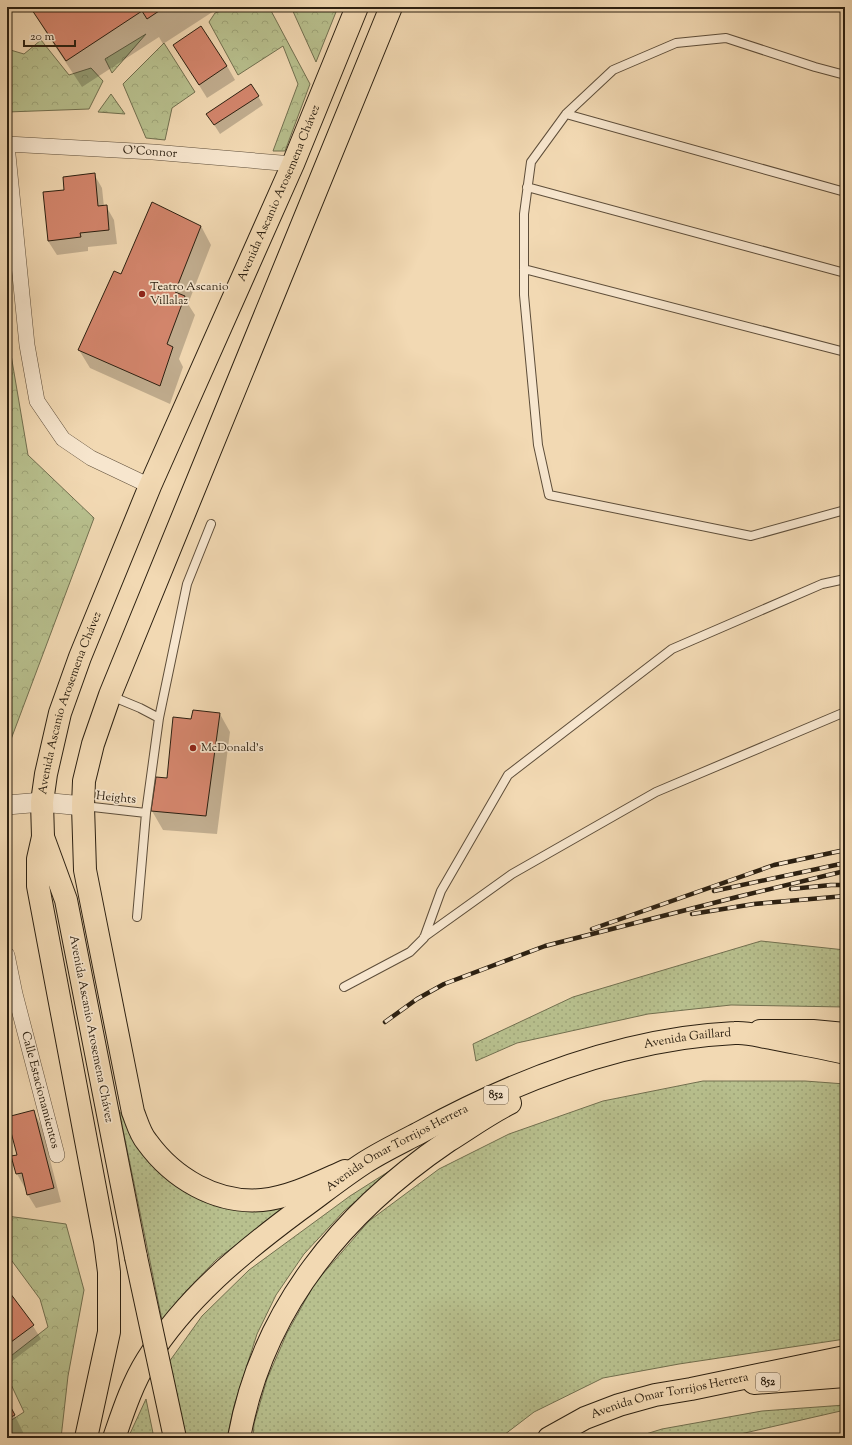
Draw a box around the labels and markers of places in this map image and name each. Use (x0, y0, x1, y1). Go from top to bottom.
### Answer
place label: Teatro Ascanio Villalaz (150, 278, 229, 310)
marker: Teatro Ascanio Villalaz (137, 289, 147, 299)
place label: McDonald's (201, 739, 264, 757)
marker: McDonald's (188, 743, 198, 753)

